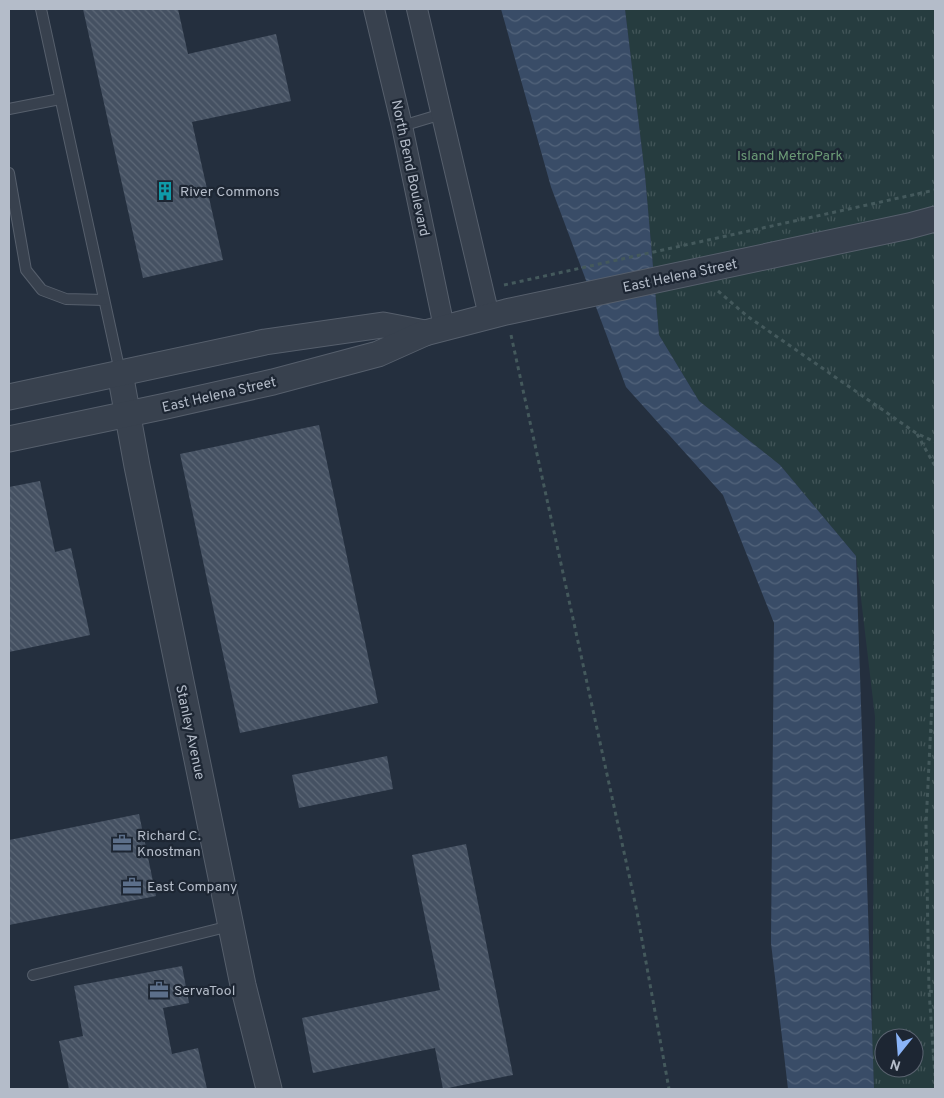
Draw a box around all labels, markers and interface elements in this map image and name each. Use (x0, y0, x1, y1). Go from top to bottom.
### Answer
street label: North Bend Boulevard (387, 99, 432, 238)
park label: Island MetroPark (737, 148, 843, 165)
building icon: River Commons (154, 180, 176, 202)
place label: River Commons (180, 184, 280, 201)
street label: East Helena Street (622, 256, 739, 297)
street label: East Helena Street (161, 374, 278, 417)
street label: Stanley Avenue (171, 683, 208, 781)
place label: Richard C. Knostman (137, 828, 201, 861)
office icon: Richard C. Knostman (111, 832, 133, 854)
office icon: East Company (121, 875, 143, 897)
place label: East Company (147, 879, 238, 896)
office icon: ServaTool (148, 979, 170, 1001)
place label: ServaTool (174, 983, 235, 1000)
north arrow (874, 1028, 924, 1078)
text: N (888, 1054, 903, 1074)

